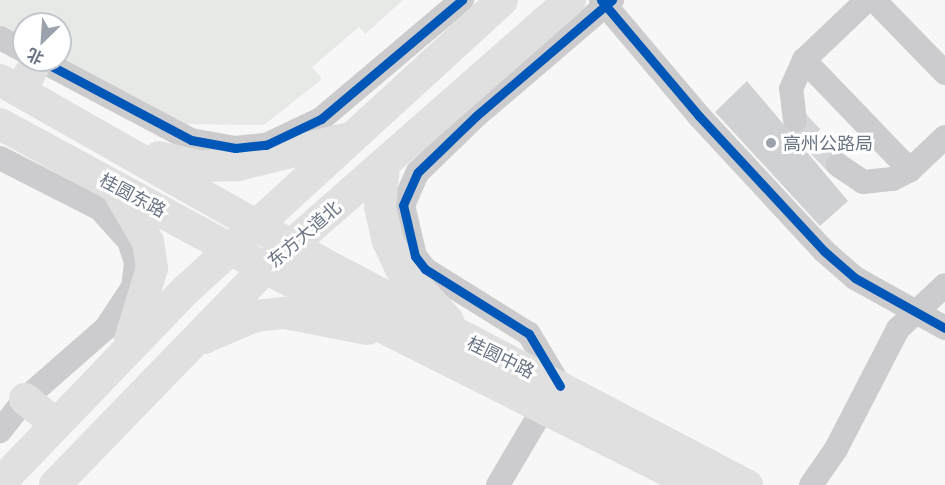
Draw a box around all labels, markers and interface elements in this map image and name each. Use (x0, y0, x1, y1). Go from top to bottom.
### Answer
north arrow (12, 12, 72, 72)
text: 北 (24, 45, 46, 69)
place label: 高州公路局 (783, 132, 873, 154)
marker: 高州公路局 (764, 136, 778, 150)
street label: 桂圆东路 (96, 169, 170, 221)
street label: 东方大道北 (263, 196, 345, 272)
street label: 桂圆中路 (464, 332, 538, 382)

